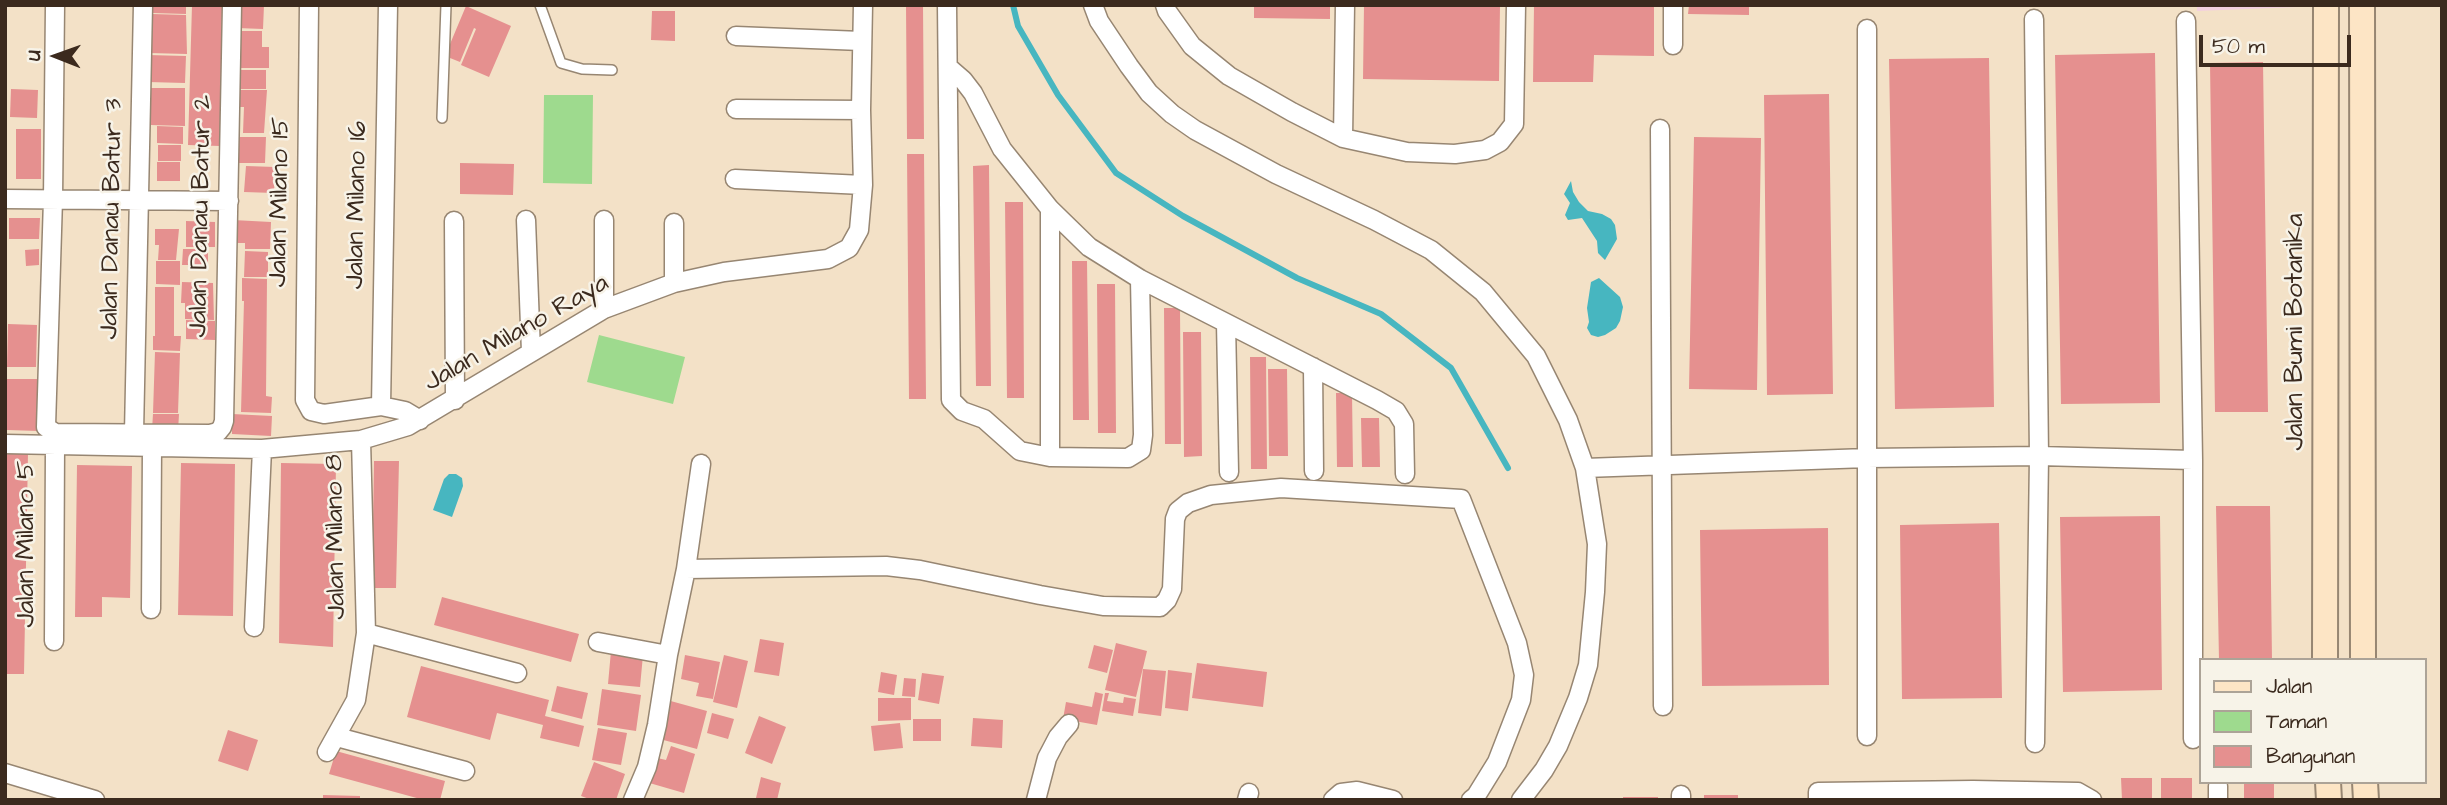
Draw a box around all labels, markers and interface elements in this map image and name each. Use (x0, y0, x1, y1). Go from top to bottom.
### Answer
north arrow (21, 21, 91, 91)
scale bar (2202, 21, 2354, 65)
text: 50 m (2212, 32, 2265, 61)
text: U (21, 50, 48, 61)
street label: Jalan Danau Batur 2 (184, 94, 220, 338)
street label: Jalan Danau Batur 3 (95, 98, 131, 340)
street label: Jalan Milano 15 (264, 117, 298, 287)
street label: Jalan Milano 16 (341, 121, 375, 289)
street label: Jalan Bumi Botanika (2281, 214, 2313, 450)
street label: Jalan Milano Raya (419, 269, 615, 399)
street label: Jalan Milano 8 (320, 454, 354, 620)
street label: Jalan Milano 5 (12, 461, 44, 627)
legend (2198, 658, 2426, 784)
text: Jalan (2266, 672, 2312, 701)
text: Taman (2266, 707, 2327, 736)
text: Bangunan (2266, 742, 2355, 771)

